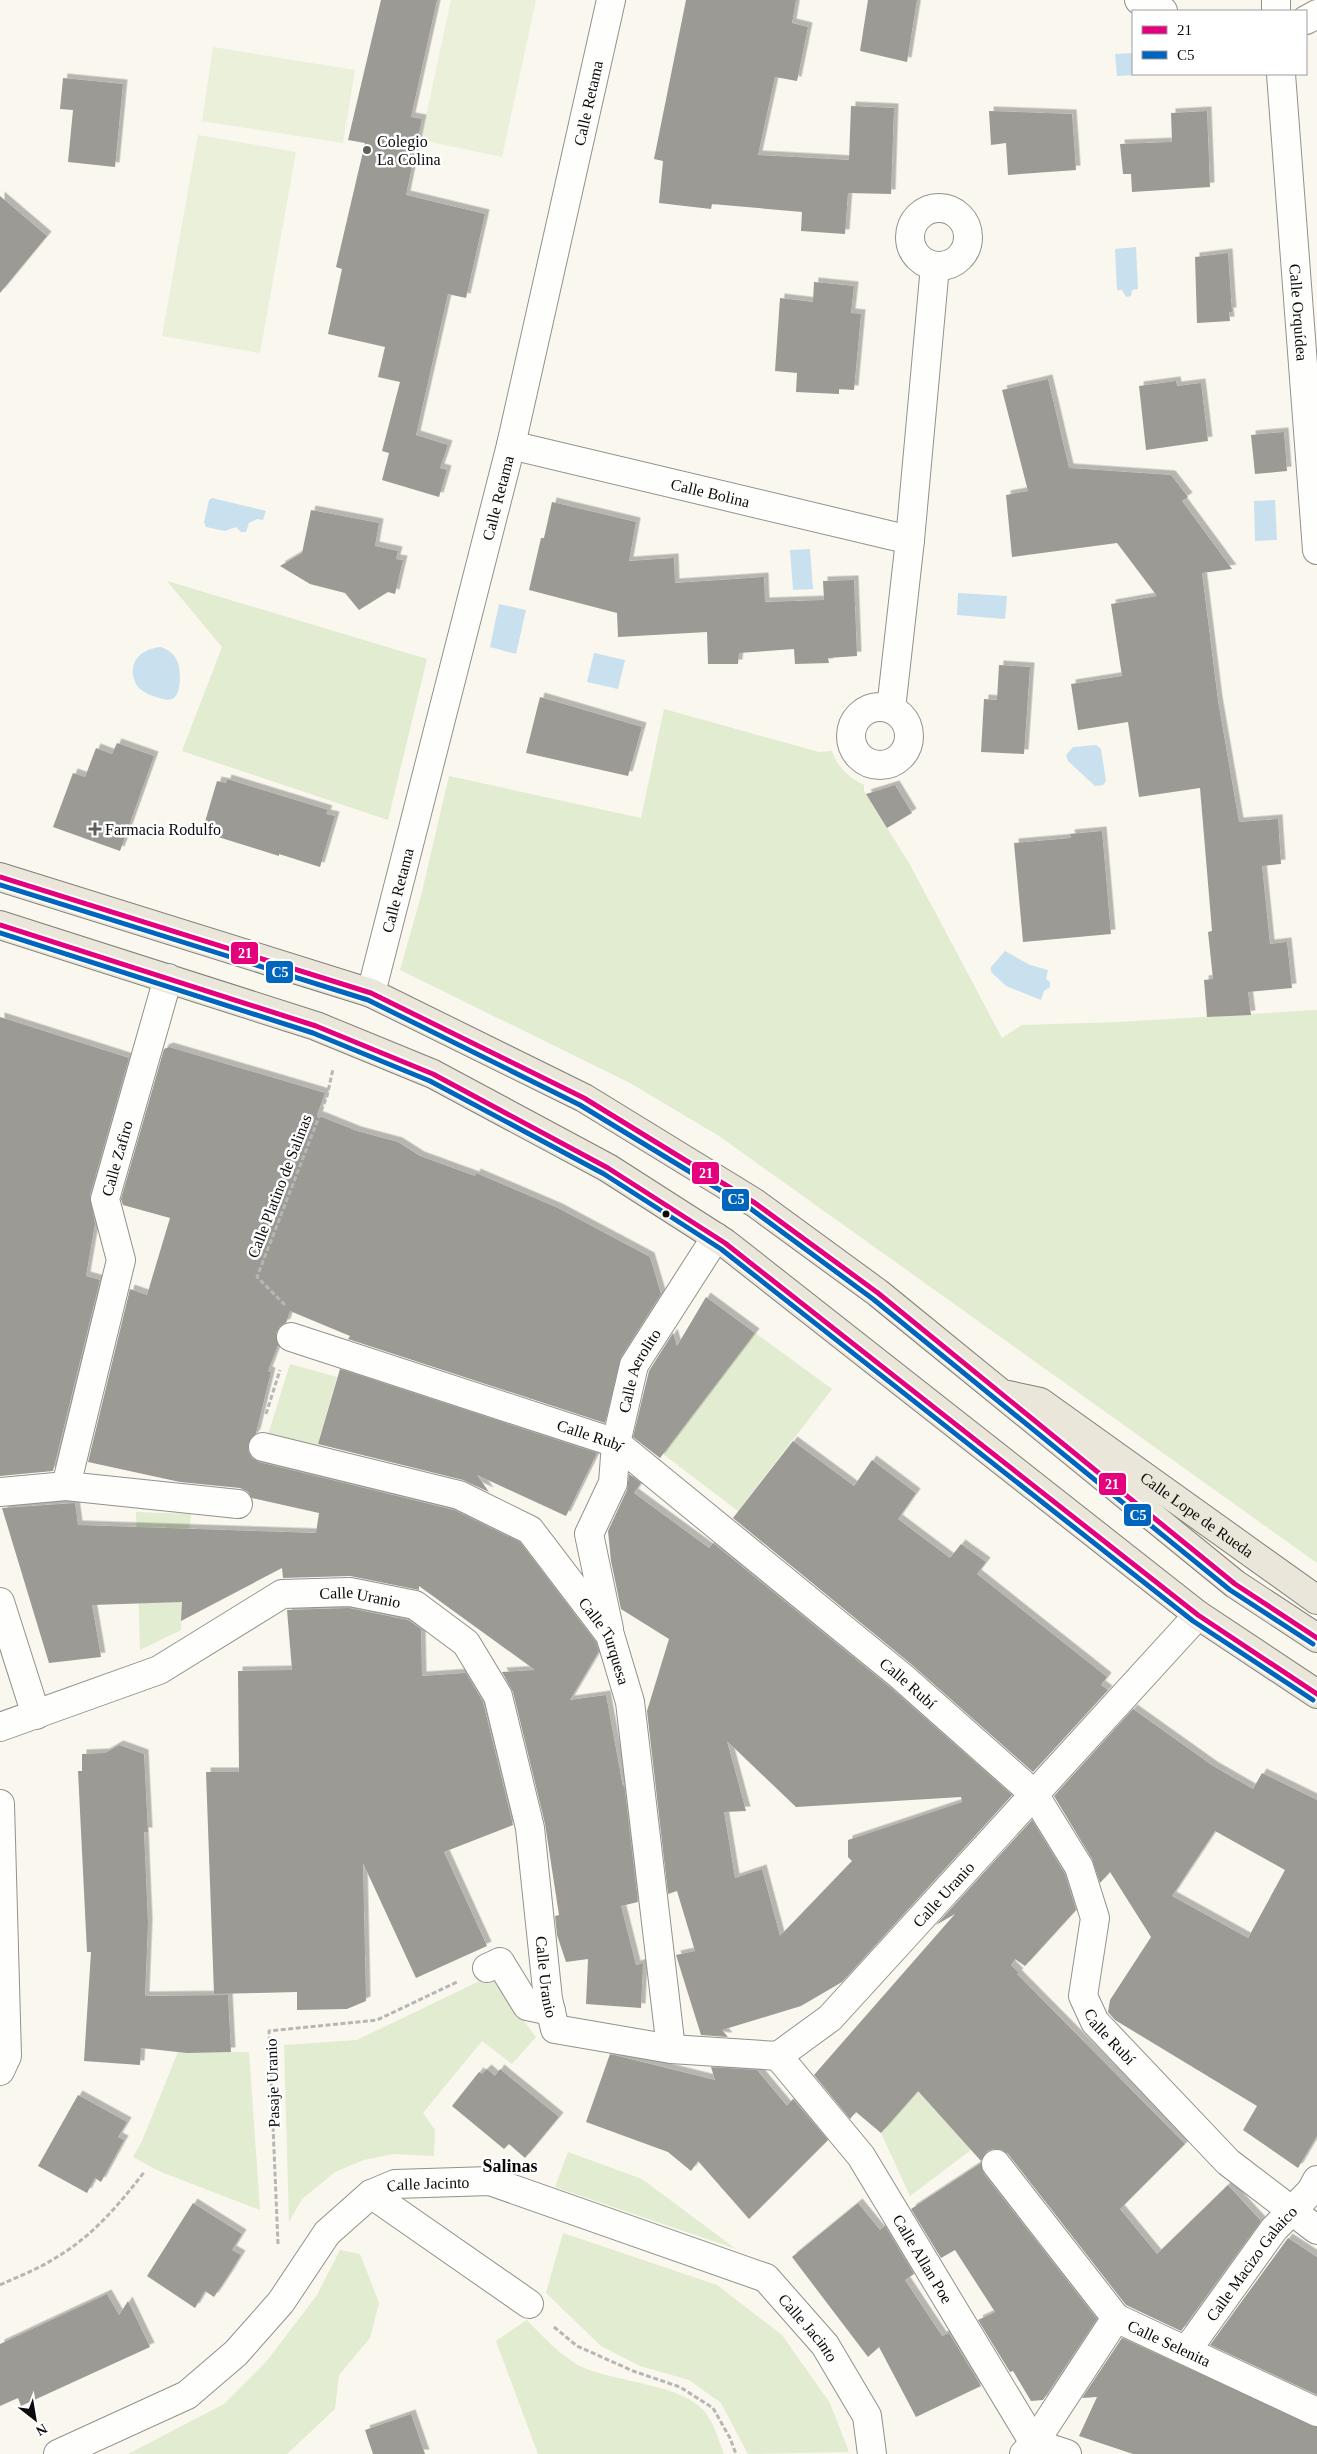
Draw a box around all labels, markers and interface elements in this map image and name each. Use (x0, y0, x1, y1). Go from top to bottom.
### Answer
legend (1132, 10, 1307, 75)
text: 21 (1177, 22, 1192, 38)
text: C5 (1177, 47, 1195, 63)
street label: Calle Retama (571, 59, 606, 147)
place label: Colegio La Colina (377, 133, 441, 168)
marker: Colegio La Colina (361, 144, 373, 156)
street label: Calle Orquídea (1286, 263, 1311, 362)
street label: Calle Retama (479, 454, 517, 542)
street label: Calle Bolina (669, 475, 751, 511)
place label: Farmacia Rodulfo (105, 821, 221, 838)
marker: Farmacia Rodulfo (89, 823, 101, 835)
street label: Calle Retama (379, 846, 417, 935)
line badge: 21 (230, 941, 259, 965)
text: 21 (238, 946, 252, 961)
line badge: C5 (265, 960, 294, 984)
text: C5 (271, 965, 289, 980)
street label: Calle Platino de Salinas (244, 1112, 315, 1260)
street label: Calle Zafiro (98, 1119, 136, 1198)
line badge: 21 (691, 1161, 720, 1185)
text: 21 (699, 1166, 713, 1181)
line badge: C5 (721, 1188, 750, 1212)
text: C5 (727, 1192, 745, 1207)
unlabelled marker (661, 1209, 671, 1219)
street label: Calle Aerolito (615, 1326, 664, 1415)
street label: Calle Rubí (555, 1416, 627, 1455)
street label: Calle Lope de Rueda (1137, 1469, 1257, 1561)
line badge: 21 (1098, 1472, 1127, 1496)
text: 21 (1105, 1477, 1119, 1492)
line badge: C5 (1123, 1503, 1152, 1527)
text: C5 (1129, 1508, 1147, 1523)
street label: Calle Uranio (319, 1584, 402, 1611)
street label: Calle Turquesa (575, 1594, 632, 1687)
street label: Calle Rubí (876, 1654, 940, 1713)
street label: Calle Uranio (909, 1858, 977, 1931)
street label: Calle Uranio (532, 1935, 560, 2020)
street label: Calle Rubí (1081, 2006, 1139, 2068)
street label: Pasaje Uranio (262, 2038, 284, 2128)
district label: Salinas (482, 2156, 538, 2176)
street label: Calle Jacinto (384, 2174, 470, 2196)
street label: Calle Macizo Galaico (1203, 2203, 1301, 2324)
street label: Calle Allan Poe (889, 2212, 956, 2306)
street label: Calle Jacinto (775, 2290, 841, 2365)
street label: Calle Selenita (1125, 2317, 1213, 2370)
north arrow (10, 2394, 60, 2444)
text: N (33, 2421, 50, 2439)

